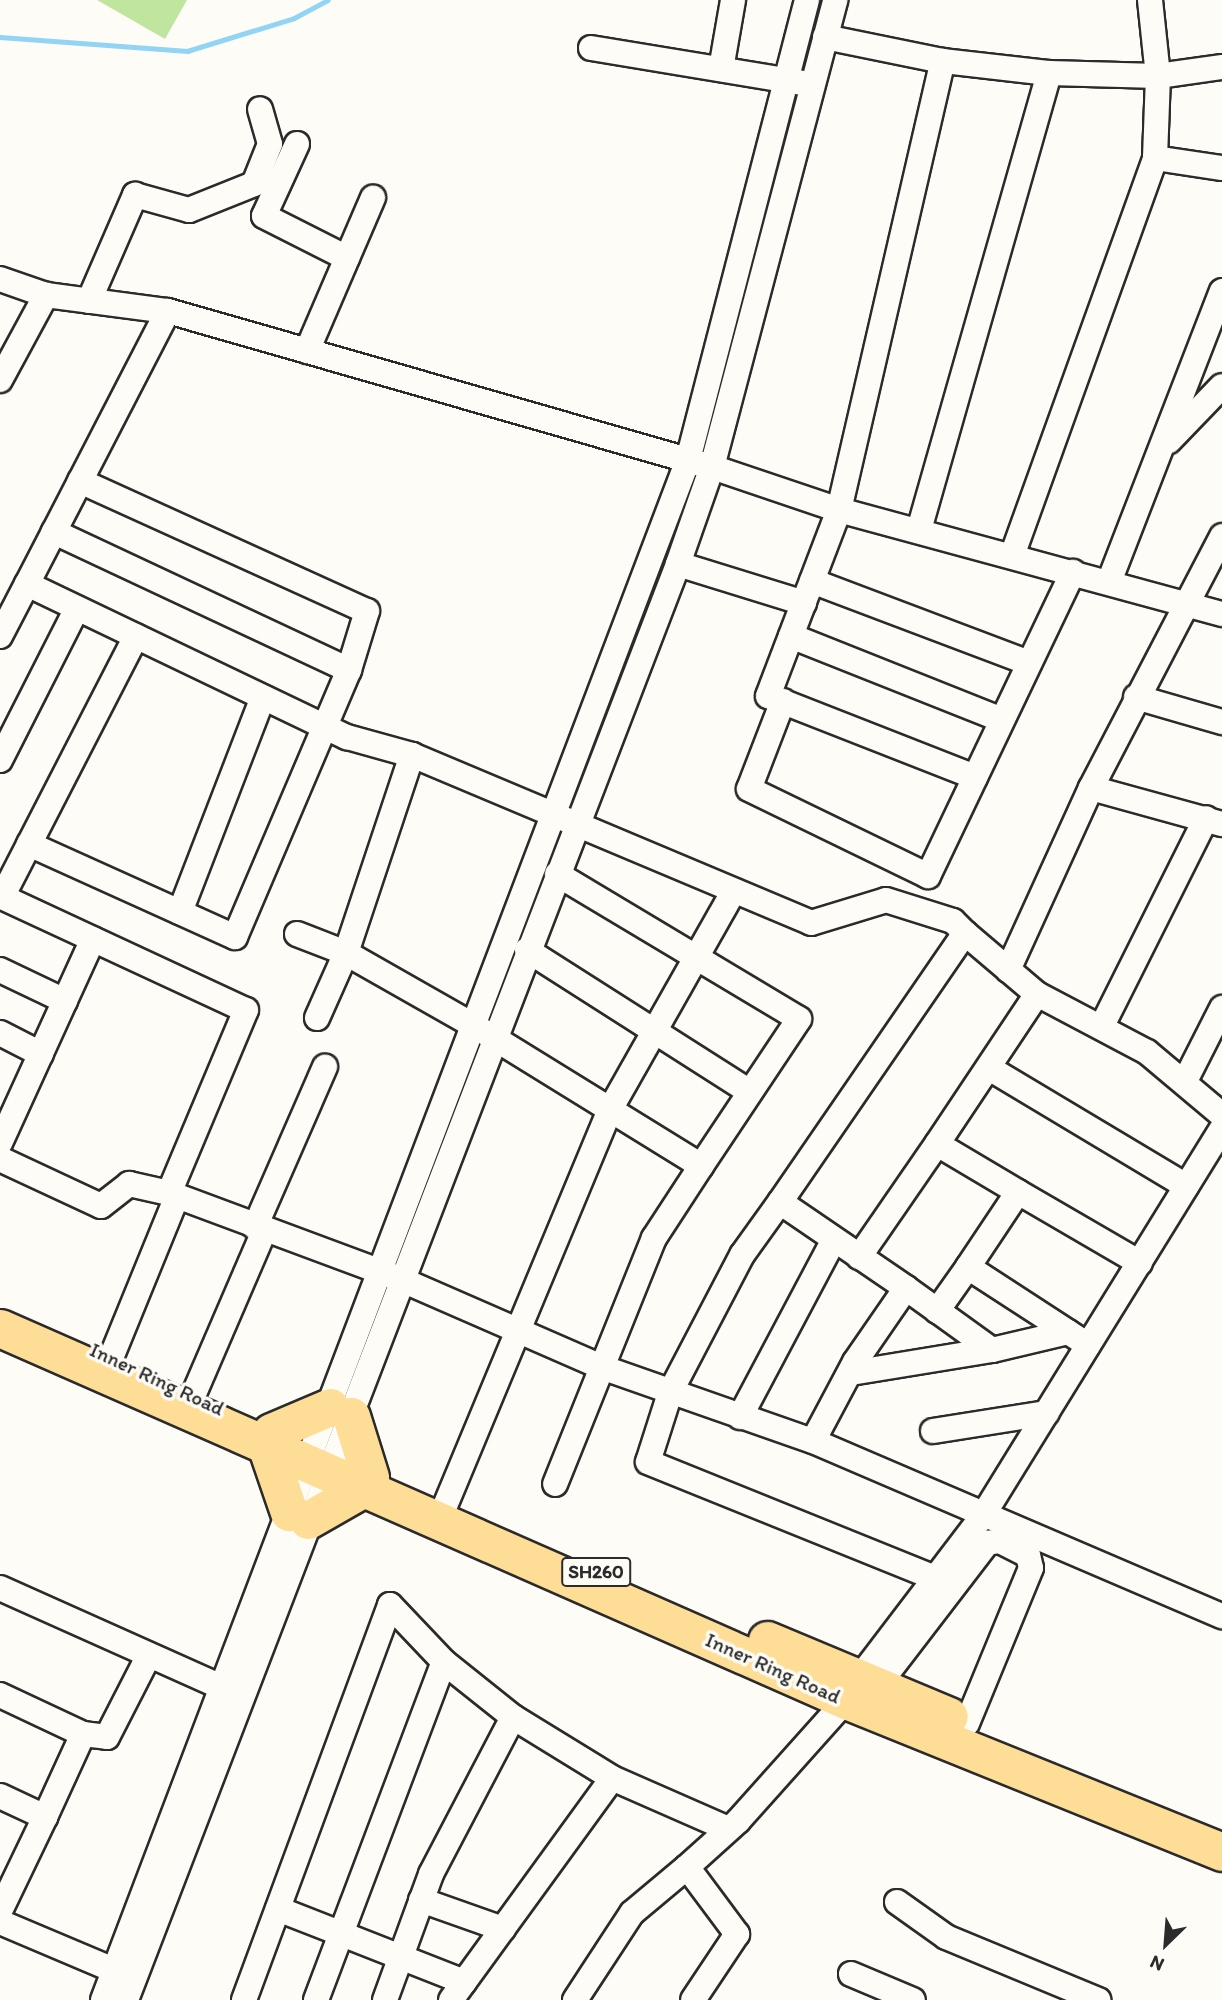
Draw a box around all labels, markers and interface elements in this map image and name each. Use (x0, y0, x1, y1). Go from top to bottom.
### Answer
street label: Inner Ring Road (86, 1337, 228, 1421)
road number: SH260 (561, 1556, 631, 1588)
street label: Inner Ring Road (702, 1627, 844, 1709)
north arrow (1131, 1909, 1201, 1979)
text: N (1146, 1950, 1168, 1977)

